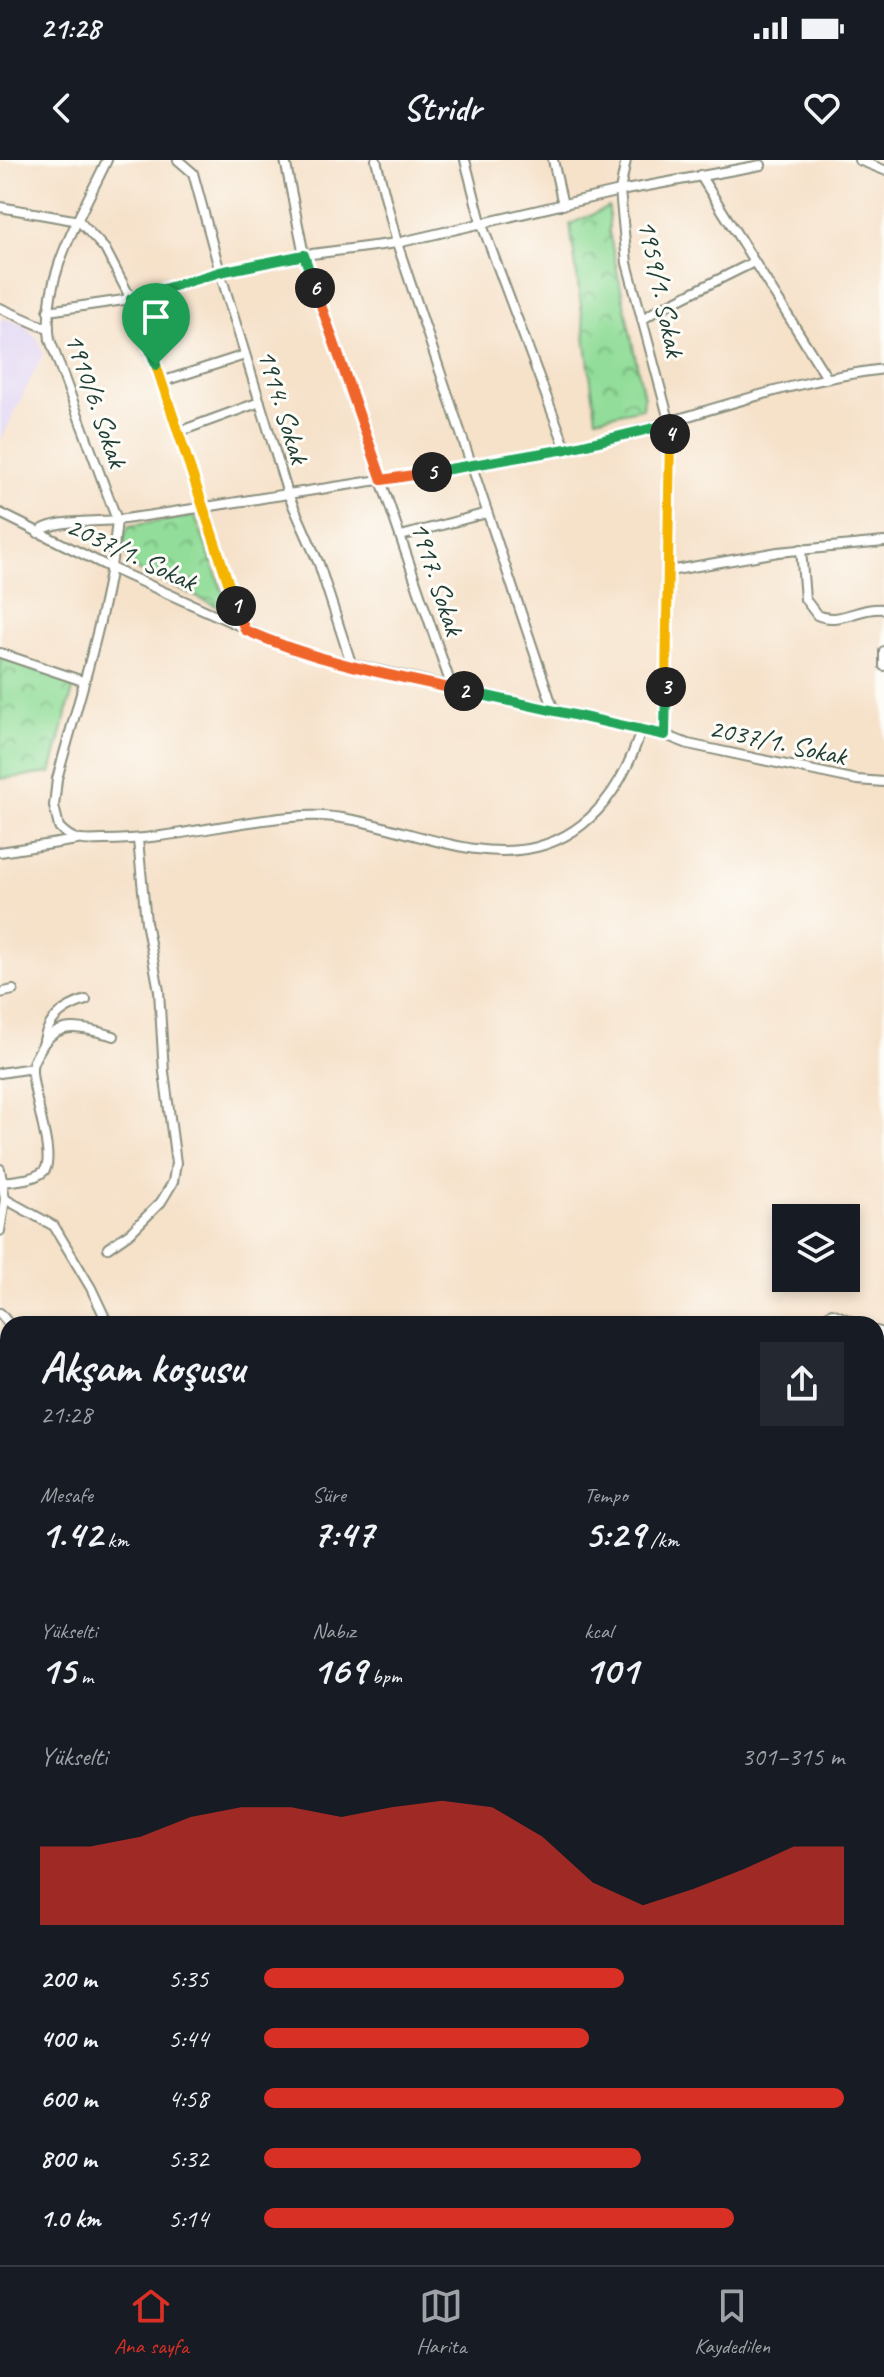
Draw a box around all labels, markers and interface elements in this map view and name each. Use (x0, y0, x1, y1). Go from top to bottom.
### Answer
text: 21:28 (40, 9, 100, 47)
text: Stridr (403, 85, 481, 131)
icon: back (40, 86, 84, 130)
icon: heart (800, 86, 844, 130)
street label: 1959/1. Sokak (630, 216, 693, 362)
pin: 6 (295, 268, 335, 308)
text: 6 (310, 274, 320, 302)
pin (122, 283, 190, 365)
icon: arrive (134, 295, 178, 339)
street label: 1910/6. Sokak (57, 329, 136, 473)
street label: 1914. Sokak (250, 345, 318, 469)
pin: 4 (650, 414, 690, 454)
text: 4 (665, 420, 675, 448)
pin: 5 (412, 452, 452, 492)
text: 5 (427, 458, 437, 486)
street label: 2037/1. Sokak (61, 508, 204, 600)
street label: 1917. Sokak (403, 517, 473, 641)
pin: 1 (216, 586, 256, 626)
text: 1 (231, 592, 241, 620)
pin: 3 (646, 667, 686, 707)
pin: 2 (444, 671, 484, 711)
text: 3 (661, 673, 671, 701)
text: 2 (459, 677, 469, 705)
street label: 2037/1. Sokak (706, 710, 851, 773)
map controls (772, 1204, 860, 1292)
button: layers (772, 1204, 860, 1292)
text: Akşam koşusu (40, 1340, 245, 1395)
button: share (760, 1342, 844, 1426)
text: 21:28 (40, 1398, 92, 1431)
text: Mesafe (40, 1481, 93, 1509)
text: Süre (312, 1481, 346, 1509)
text: Tempo (584, 1481, 628, 1509)
text: 1.42 (40, 1509, 102, 1559)
text: 7:47 (312, 1509, 374, 1559)
text: 5:29 (584, 1509, 645, 1559)
text: km (102, 1526, 129, 1554)
text: /km (645, 1526, 679, 1554)
text: Yükselti (40, 1617, 97, 1645)
text: Nabız (312, 1617, 355, 1645)
text: kcal (584, 1617, 613, 1645)
text: 15 (40, 1645, 75, 1695)
text: 169 (312, 1645, 366, 1695)
text: 101 (584, 1645, 638, 1695)
text: m (75, 1662, 93, 1690)
text: bpm (366, 1662, 402, 1690)
text: Yükselti (40, 1740, 107, 1773)
text: 301–315 m (741, 1740, 844, 1773)
text: 200 m (40, 1962, 96, 1995)
text: 5:35 (168, 1962, 208, 1995)
text: 400 m (40, 2022, 96, 2055)
text: 5:44 (168, 2022, 208, 2055)
text: 600 m (40, 2082, 97, 2115)
text: 4:58 (168, 2082, 208, 2115)
text: 800 m (40, 2142, 96, 2175)
text: 5:32 (168, 2142, 208, 2175)
text: 1.0 km (40, 2202, 100, 2235)
text: 5:14 (168, 2202, 208, 2235)
tab: Ana sayfa (114, 2284, 189, 2360)
tab: Harita (416, 2284, 467, 2360)
tab: Kaydedilen (694, 2284, 770, 2360)

